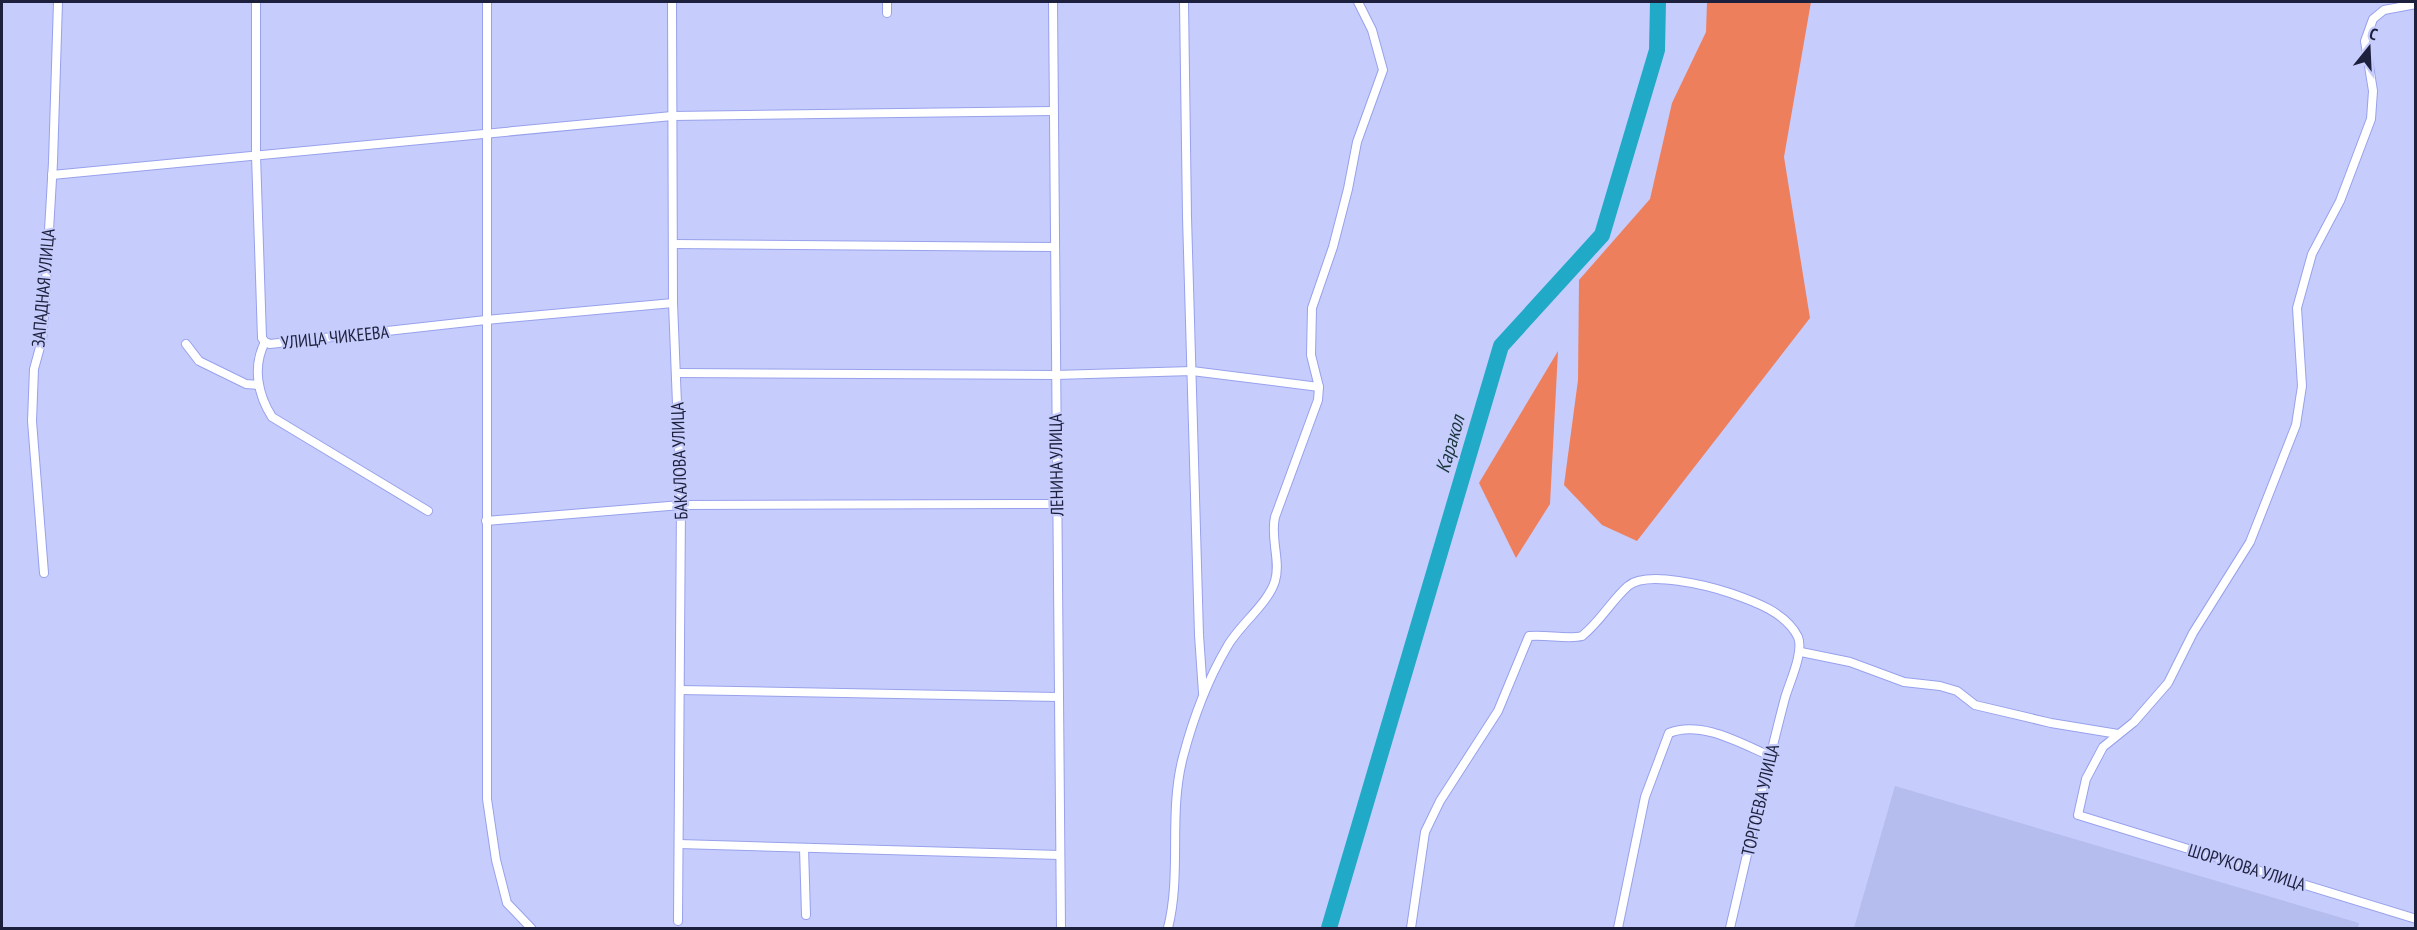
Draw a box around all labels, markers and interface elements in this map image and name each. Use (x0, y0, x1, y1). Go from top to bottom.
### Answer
north arrow (2339, 18, 2399, 78)
text: С (2367, 23, 2381, 45)
street label: ЗАПАДНАЯ УЛИЦА (26, 227, 60, 348)
street label: УЛИЦА ЧИКЕЕВА (280, 320, 391, 354)
street label: БАКАЛОВА УЛИЦА (665, 401, 693, 520)
water label: Каракол (1429, 410, 1471, 476)
street label: ЛЕНИНА УЛИЦА (1044, 413, 1068, 517)
street label: ТОРГОЕВА УЛИЦА (1736, 741, 1784, 858)
street label: ШОРУКОВА УЛИЦА (2185, 838, 2309, 896)

